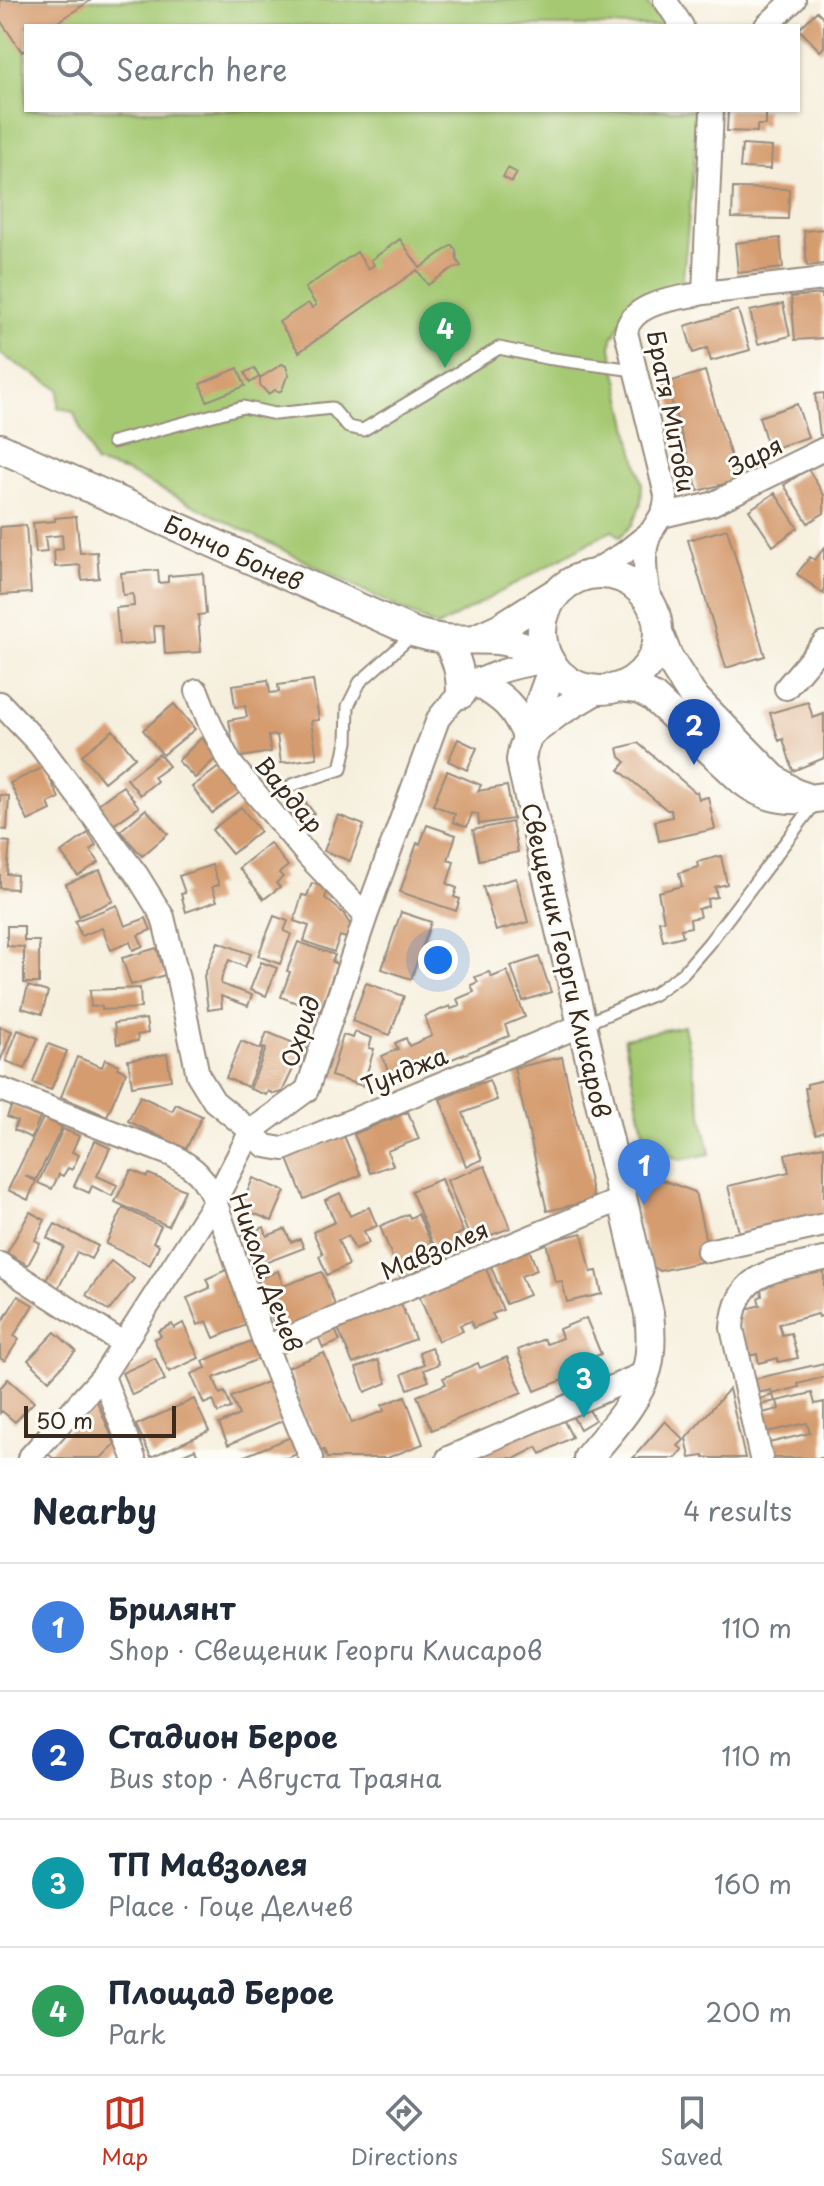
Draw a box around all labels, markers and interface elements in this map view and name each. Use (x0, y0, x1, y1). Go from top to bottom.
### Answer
search box (24, 24, 800, 112)
icon: search (52, 46, 96, 90)
text: Search here (116, 46, 288, 91)
pin: 4 (419, 302, 471, 368)
street label: Братя Митови (639, 327, 705, 495)
street label: Заря (722, 426, 788, 484)
street label: Бончо Бонев (159, 505, 309, 599)
pin: 2 (668, 699, 720, 765)
street label: Вардар (247, 748, 333, 840)
street label: Свещеник Георги Клисаров (513, 799, 621, 1121)
your location (418, 940, 458, 980)
street label: Охрид (270, 990, 328, 1072)
street label: Тунджа (355, 1036, 453, 1104)
pin: 1 (618, 1139, 670, 1205)
street label: Никола Дечев (222, 1188, 312, 1356)
street label: Мавзолея (375, 1210, 493, 1288)
pin: 3 (558, 1352, 610, 1418)
scale bar (24, 1402, 176, 1438)
text: 50 m (36, 1403, 93, 1436)
text: Nearby (32, 1484, 157, 1536)
text: 4 results (683, 1491, 792, 1530)
text: Брилянт (108, 1585, 235, 1630)
text: 1 (52, 1608, 64, 1647)
text: 110 m (721, 1608, 792, 1647)
text: Shop · Свещеник Георги Клисаров (108, 1630, 542, 1669)
text: Стадион Берое (108, 1713, 338, 1758)
text: 2 (49, 1736, 67, 1775)
text: 110 m (721, 1736, 792, 1775)
text: Bus stop · Августа Траяна (108, 1758, 441, 1797)
text: ТП Мавзолея (108, 1841, 308, 1886)
text: 3 (49, 1864, 67, 1903)
text: 160 m (714, 1864, 792, 1903)
text: Place · Гоце Делчев (108, 1886, 353, 1925)
text: Площад Берое (108, 1969, 334, 2014)
text: 4 (49, 1992, 67, 2031)
text: 200 m (705, 1992, 792, 2031)
text: Park (108, 2014, 166, 2053)
tab: Map (101, 2091, 148, 2172)
tab: Directions (351, 2091, 458, 2172)
tab: Saved (660, 2091, 723, 2172)

